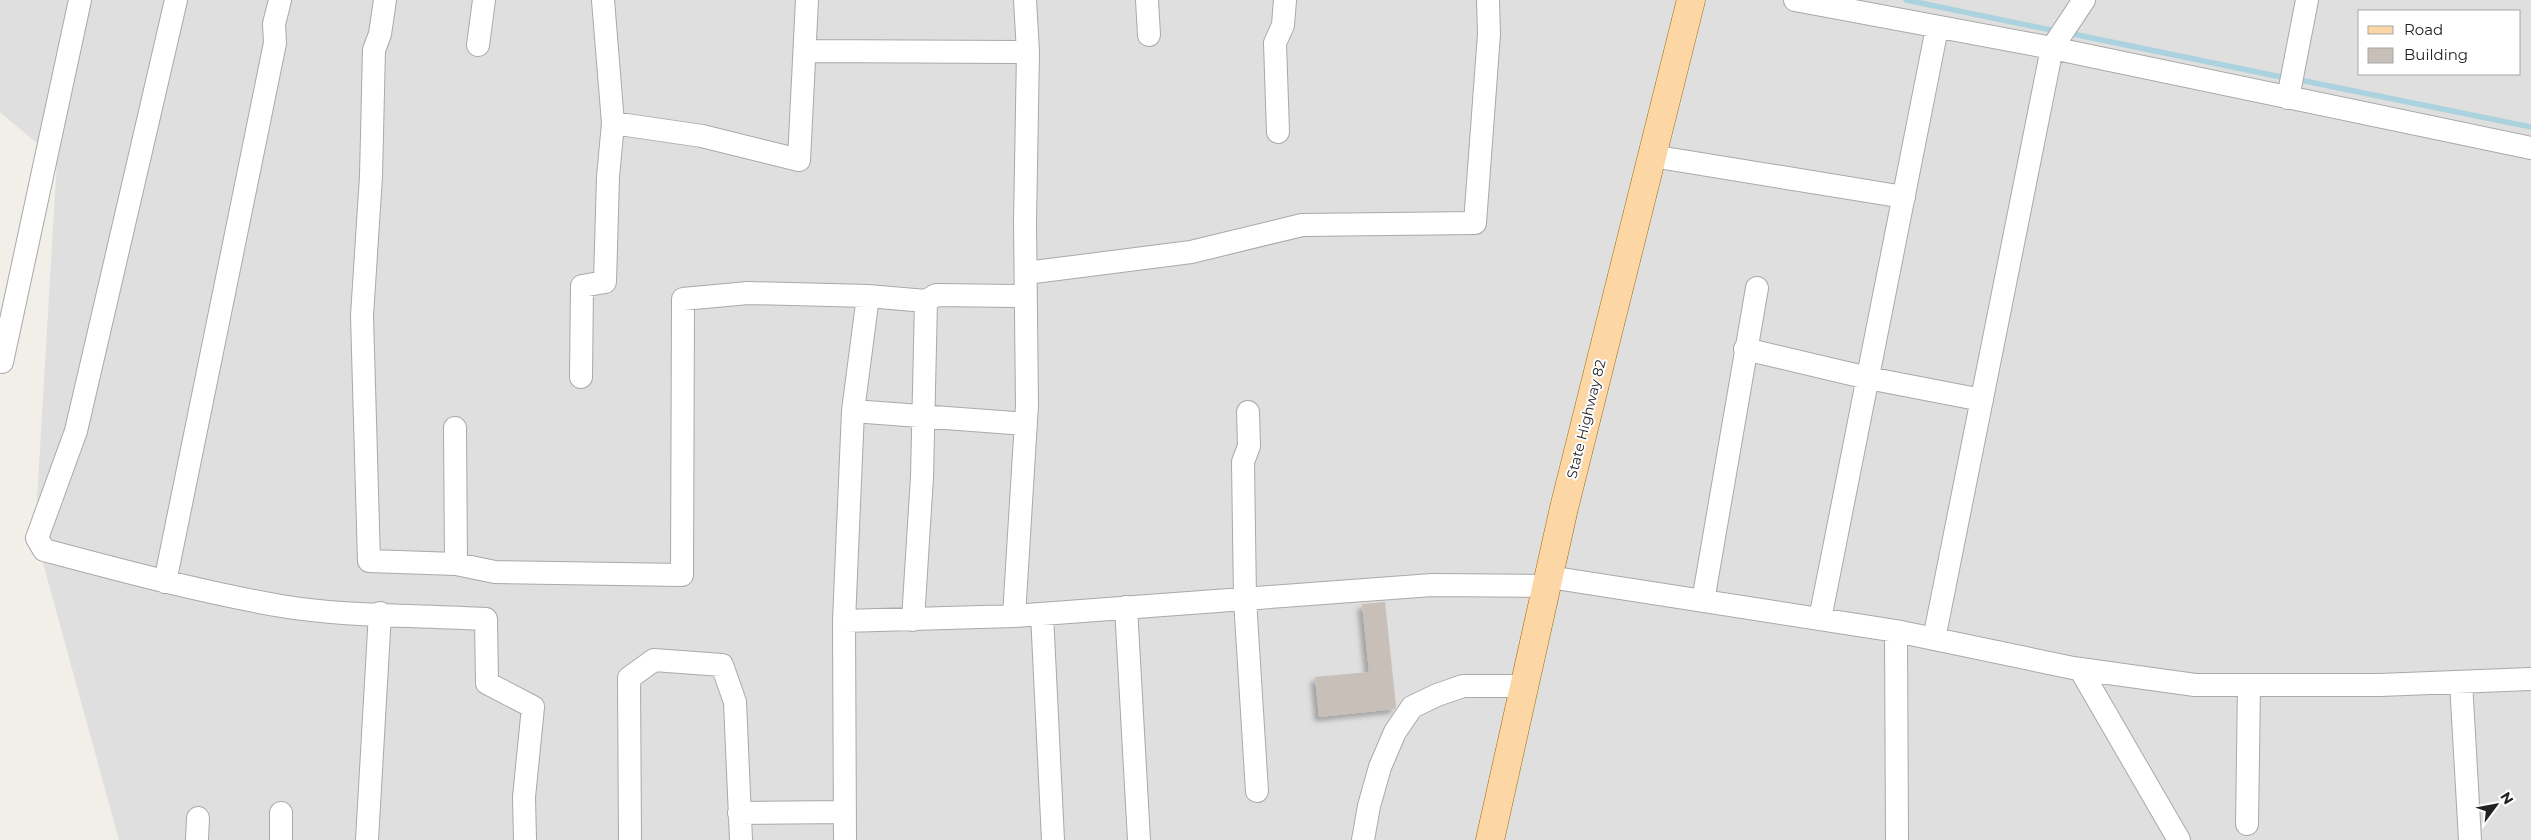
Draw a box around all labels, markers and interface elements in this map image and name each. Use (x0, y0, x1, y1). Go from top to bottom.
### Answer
legend (2358, 10, 2521, 75)
text: Road (2404, 20, 2443, 39)
text: Building (2404, 45, 2468, 64)
street label: State Highway 82 (1563, 358, 1610, 480)
north arrow (2471, 780, 2521, 830)
text: N (2496, 789, 2518, 808)

